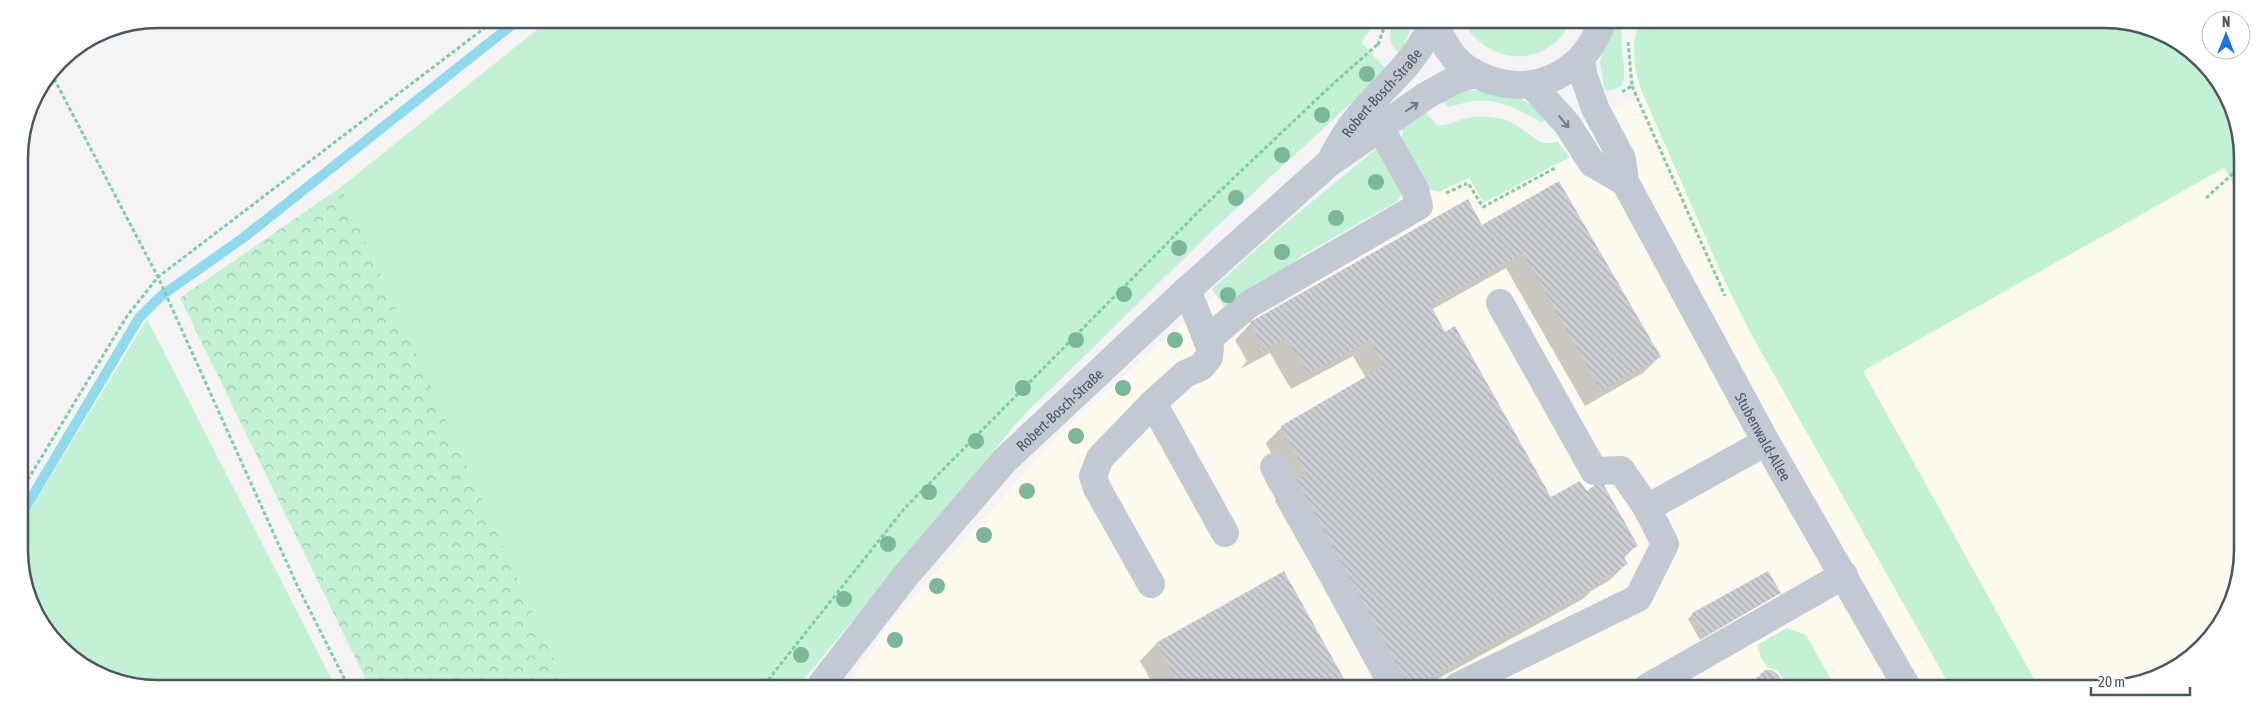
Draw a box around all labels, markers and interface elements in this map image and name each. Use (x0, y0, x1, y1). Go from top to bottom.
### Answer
north arrow (2201, 10, 2251, 60)
text: N (2222, 14, 2230, 30)
street label: Robert-Bosch-Straße (1338, 45, 1425, 140)
one-way arrow (1405, 101, 1418, 112)
one-way arrow (1559, 115, 1570, 128)
street label: Robert-Bosch-Straße (1012, 365, 1106, 454)
street label: Stubenwald-Allee (1732, 390, 1795, 484)
scale bar (2091, 664, 2190, 696)
text: 20 m (2098, 673, 2125, 690)

